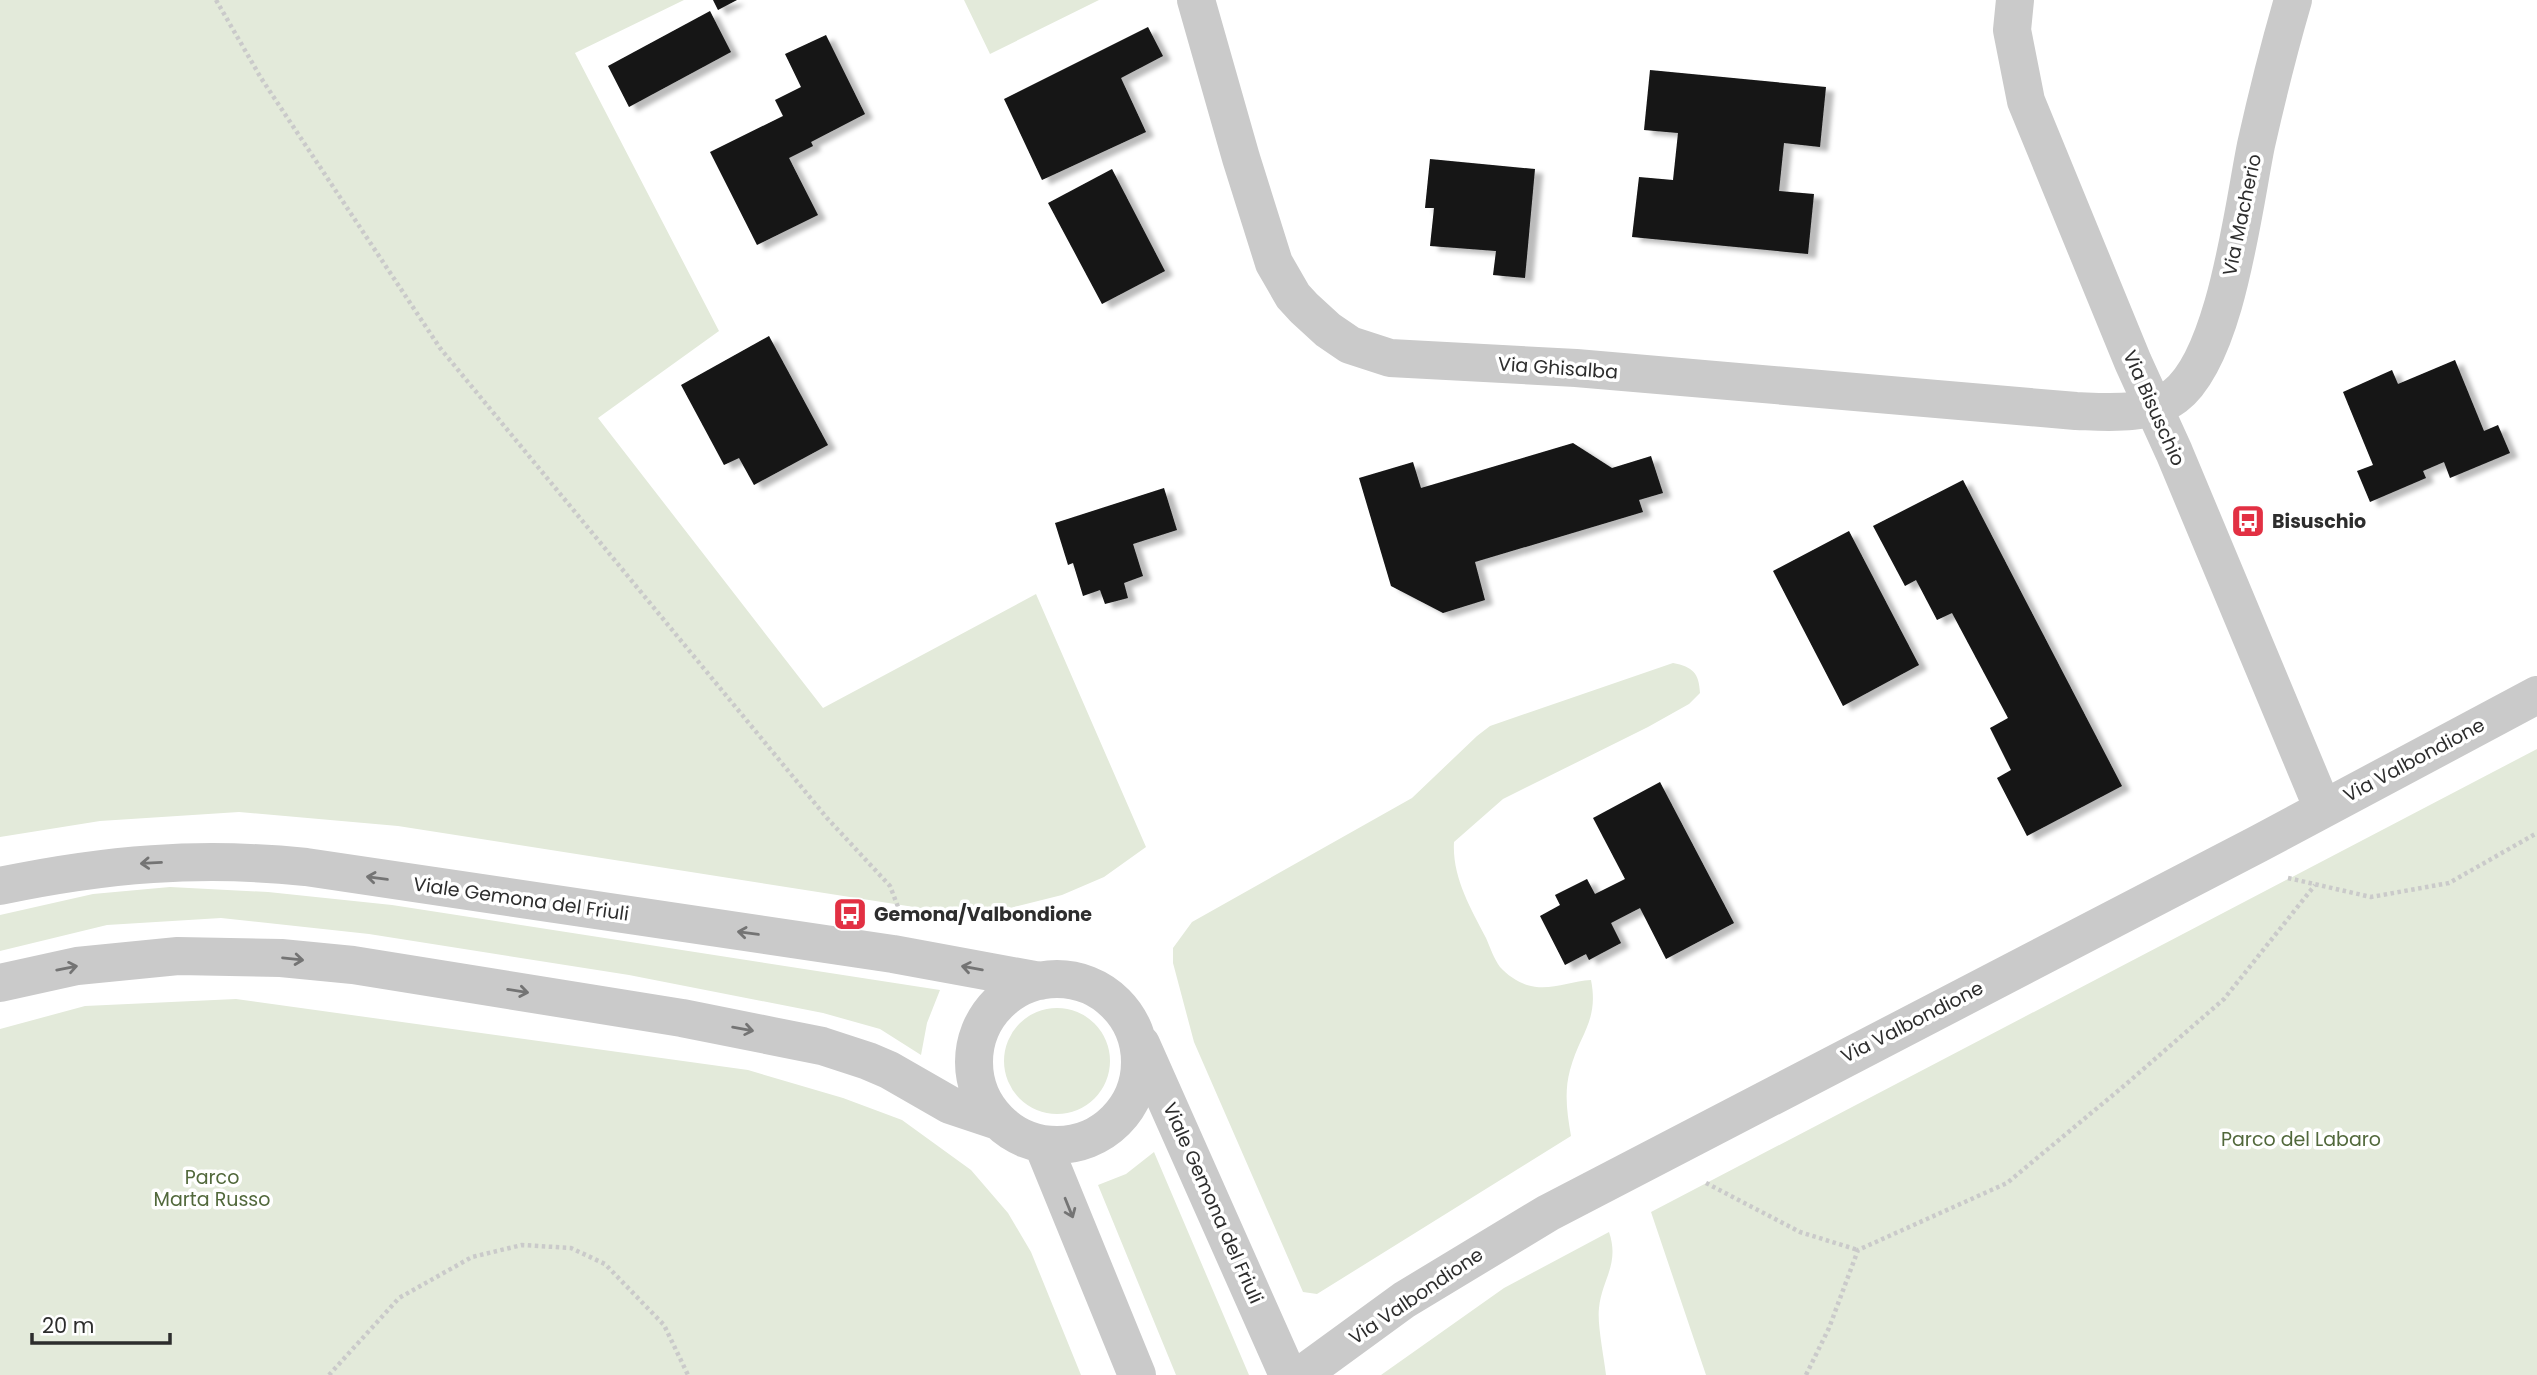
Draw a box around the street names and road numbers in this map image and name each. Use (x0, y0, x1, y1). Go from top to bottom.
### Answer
street label: Via Macherio (2216, 152, 2268, 278)
street label: Via Bisuschio (2116, 346, 2192, 470)
street label: Via Ghisalba (1497, 350, 1619, 386)
street label: Via Valbondione (2339, 711, 2489, 809)
street label: Viale Gemona del Friuli (411, 870, 631, 928)
street label: Via Valbondione (1836, 974, 1988, 1070)
street label: Viale Gemona del Friuli (1156, 1098, 1270, 1308)
street label: Via Valbondione (1344, 1241, 1488, 1351)

